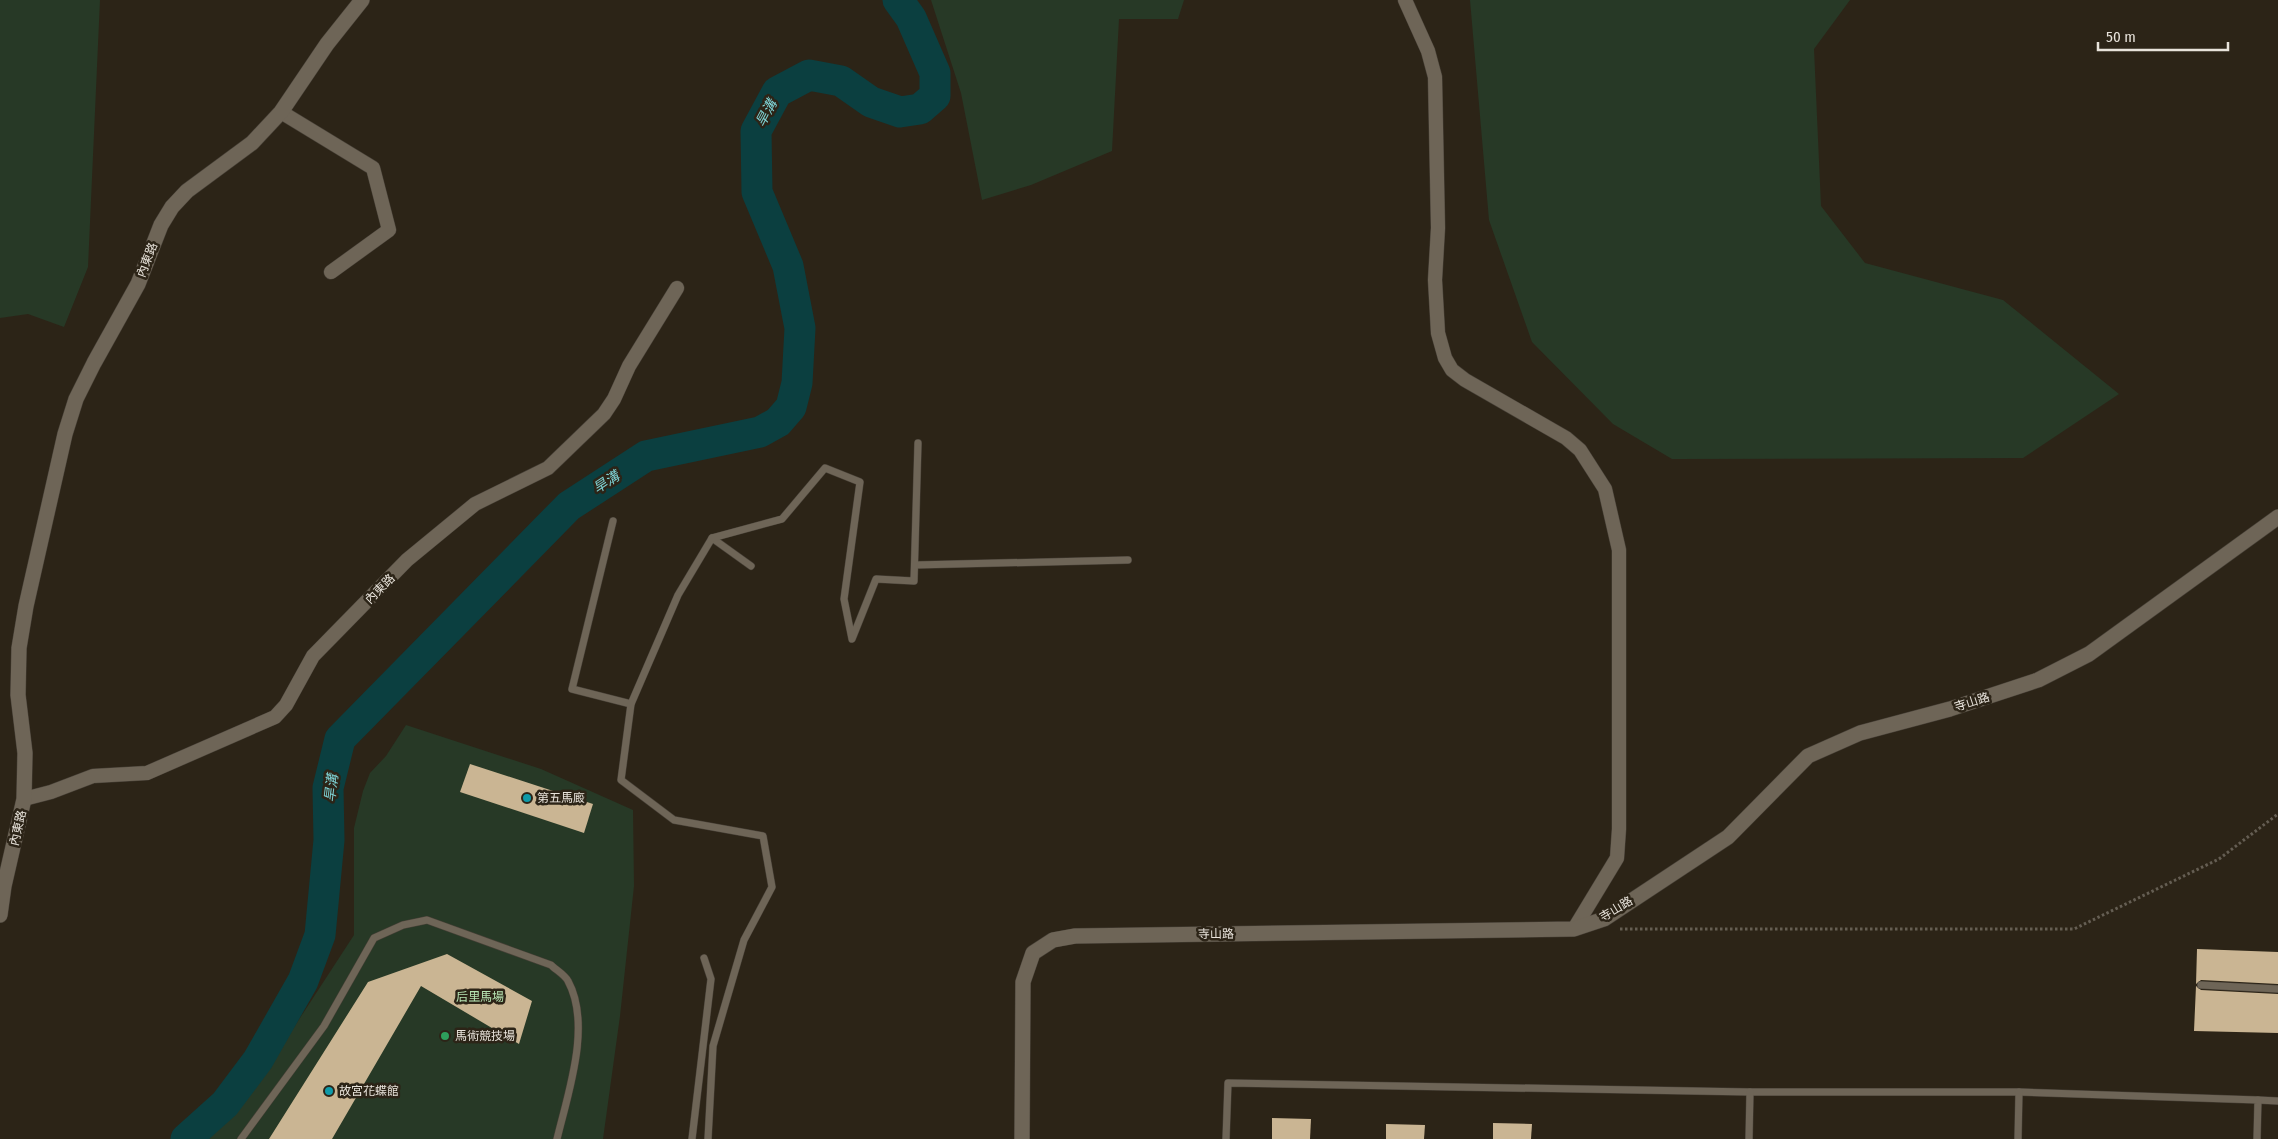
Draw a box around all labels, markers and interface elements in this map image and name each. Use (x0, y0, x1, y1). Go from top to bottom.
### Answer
scale bar (2098, 20, 2228, 52)
text: 50 m (2106, 28, 2136, 46)
water label: 旱溝 (752, 95, 781, 130)
street label: 內東路 (134, 241, 160, 279)
water label: 旱溝 (590, 467, 624, 497)
street label: 內東路 (362, 571, 398, 607)
street label: 寺山路 (1953, 690, 1991, 714)
water label: 旱溝 (321, 771, 342, 803)
place label: 第五馬廄 (537, 791, 585, 805)
marker: 第五馬廄 (521, 792, 533, 804)
street label: 內東路 (7, 809, 29, 847)
street label: 寺山路 (1597, 894, 1635, 924)
street label: 寺山路 (1198, 927, 1234, 941)
park label: 后里馬場 (456, 990, 504, 1004)
place label: 馬術競技場 (455, 1029, 515, 1043)
marker: 馬術競技場 (439, 1030, 451, 1042)
place label: 故宮花蝶館 (339, 1084, 399, 1098)
marker: 故宮花蝶館 (323, 1085, 335, 1097)

